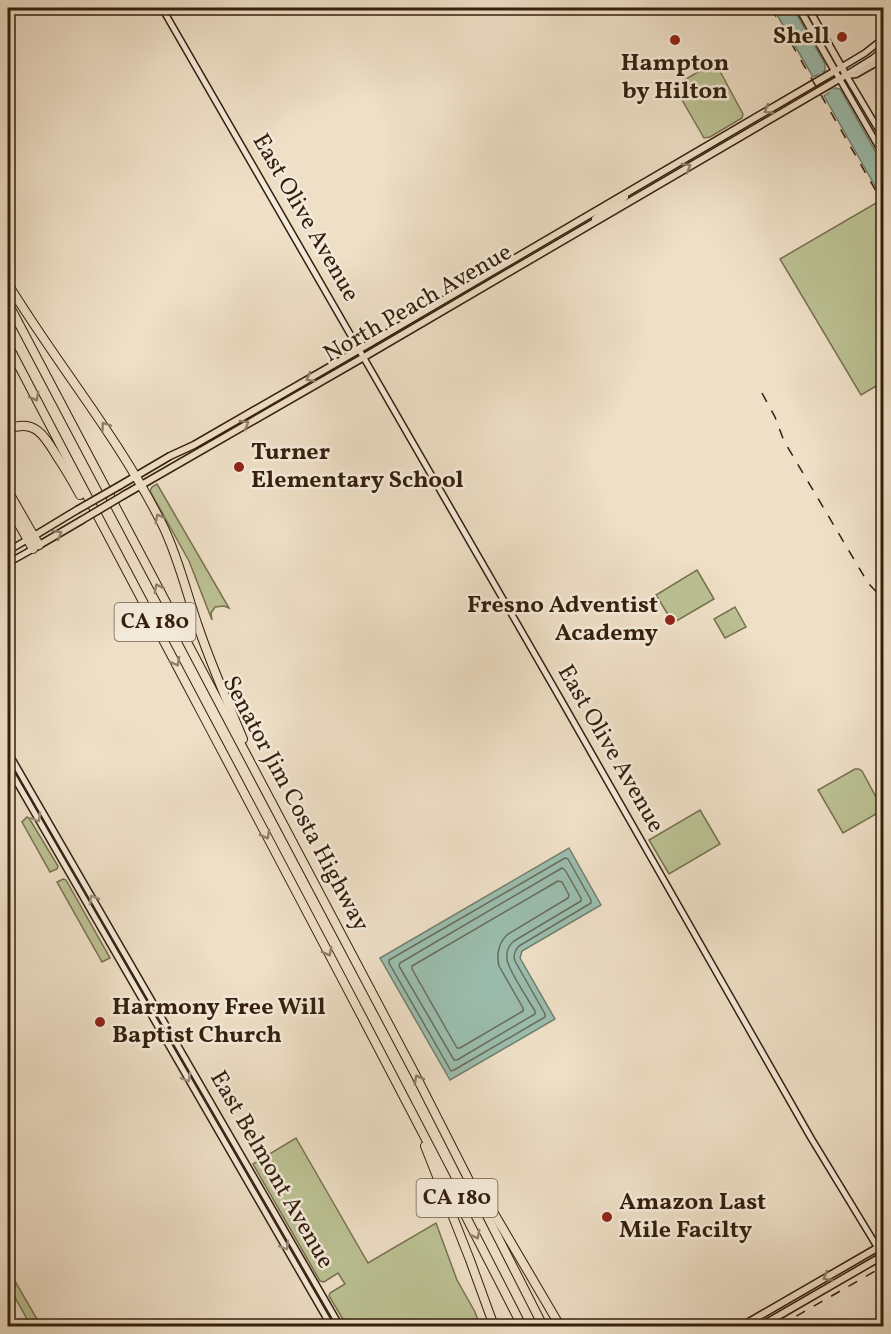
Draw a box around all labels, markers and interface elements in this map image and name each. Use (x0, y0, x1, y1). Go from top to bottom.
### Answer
place label: Shell (773, 20, 830, 54)
marker: Shell (835, 30, 849, 44)
marker: Hampton by Hilton (668, 33, 682, 47)
place label: Hampton by Hilton (621, 47, 729, 109)
one-way arrow (764, 102, 774, 114)
street label: East Olive Avenue (243, 128, 367, 308)
one-way arrow (681, 163, 691, 174)
street label: North Peach Avenue (317, 236, 519, 372)
one-way arrow (305, 371, 316, 382)
one-way arrow (27, 391, 39, 402)
one-way arrow (239, 420, 249, 431)
one-way arrow (101, 422, 112, 433)
place label: Turner Elementary School (251, 436, 464, 498)
marker: Turner Elementary School (232, 460, 246, 474)
one-way arrow (154, 514, 166, 525)
one-way arrow (51, 530, 62, 541)
one-way arrow (154, 583, 165, 594)
place label: Fresno Adventist Academy (467, 589, 659, 651)
road number: CA 180 (114, 603, 195, 641)
marker: Fresno Adventist Academy (663, 613, 677, 627)
one-way arrow (168, 656, 180, 667)
street label: East Olive Avenue (548, 659, 672, 839)
street label: Senator Jim Costa Highway (213, 670, 377, 938)
one-way arrow (30, 812, 41, 822)
one-way arrow (259, 829, 270, 839)
one-way arrow (89, 895, 100, 905)
one-way arrow (321, 945, 332, 956)
place label: Harmony Free Will Baptist Church (112, 991, 326, 1053)
marker: Harmony Free Will Baptist Church (93, 1015, 107, 1029)
street label: East Belmont Avenue (200, 1065, 342, 1275)
one-way arrow (180, 1072, 191, 1082)
one-way arrow (413, 1074, 425, 1085)
road number: CA 180 (416, 1179, 498, 1217)
place label: Amazon Last Mile Facilty (619, 1186, 766, 1248)
marker: Amazon Last Mile Facilty (600, 1210, 614, 1224)
one-way arrow (468, 1228, 480, 1239)
one-way arrow (278, 1240, 289, 1250)
one-way arrow (823, 1269, 833, 1281)

